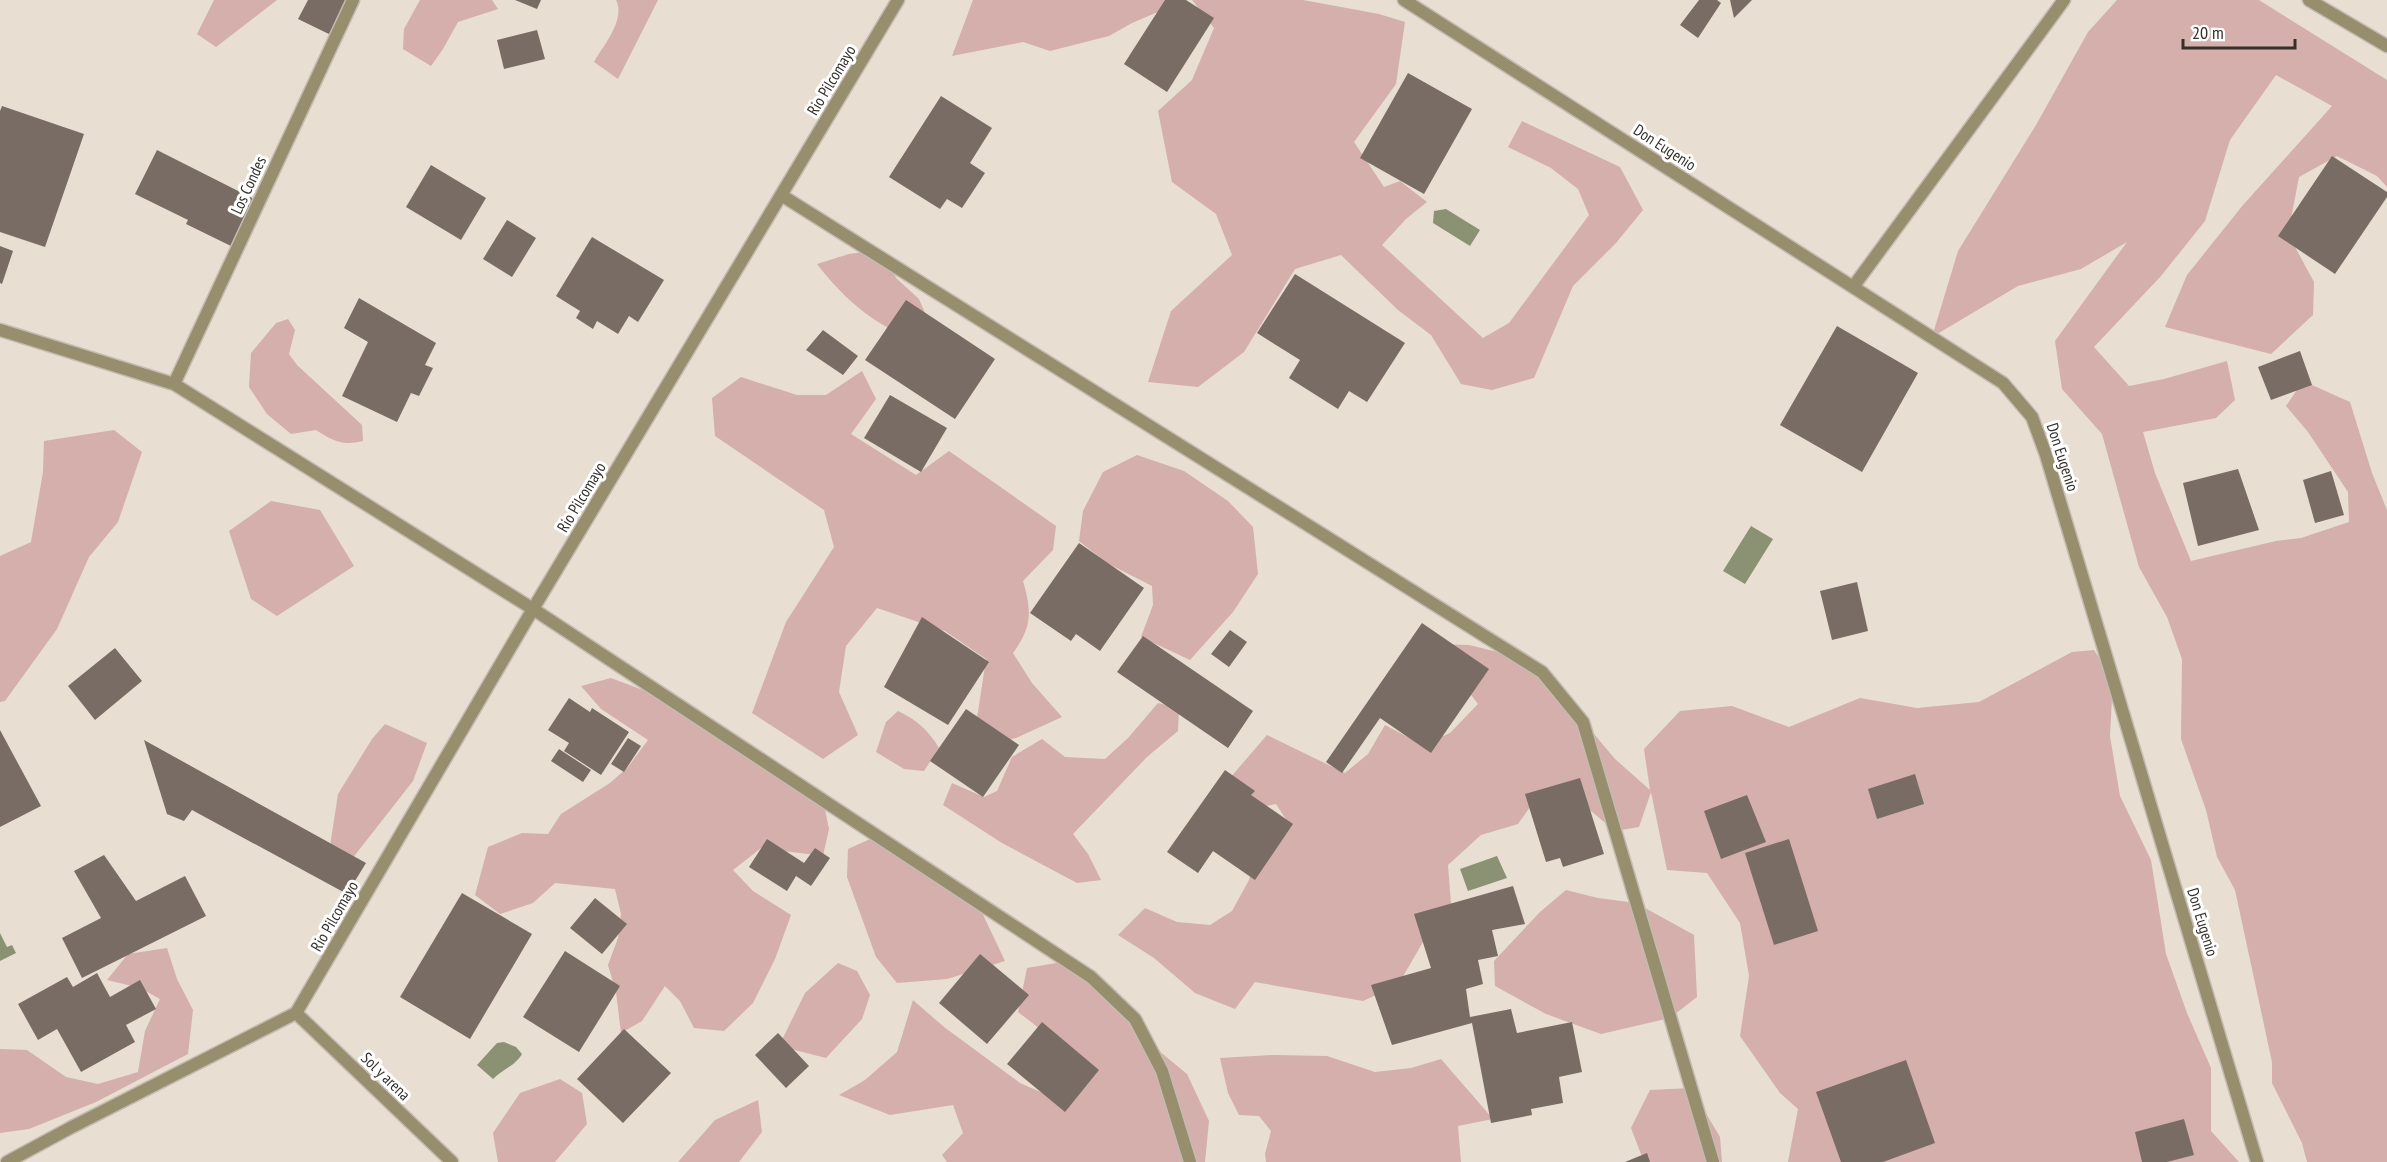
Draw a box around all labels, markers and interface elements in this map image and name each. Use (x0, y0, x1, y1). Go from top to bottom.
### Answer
scale bar (2183, 12, 2296, 50)
text: 20 m (2192, 21, 2224, 44)
street label: Rio Pilcomayo (802, 41, 860, 119)
street label: Don Eugenio (1630, 119, 1700, 175)
street label: Los Condes (226, 153, 270, 217)
street label: Don Eugenio (2043, 420, 2083, 494)
street label: Rio Pilcomayo (552, 458, 610, 536)
street label: Rio Pilcomayo (306, 877, 362, 955)
street label: Don Eugenio (2183, 885, 2223, 959)
street label: Sol y arena (357, 1048, 415, 1104)

